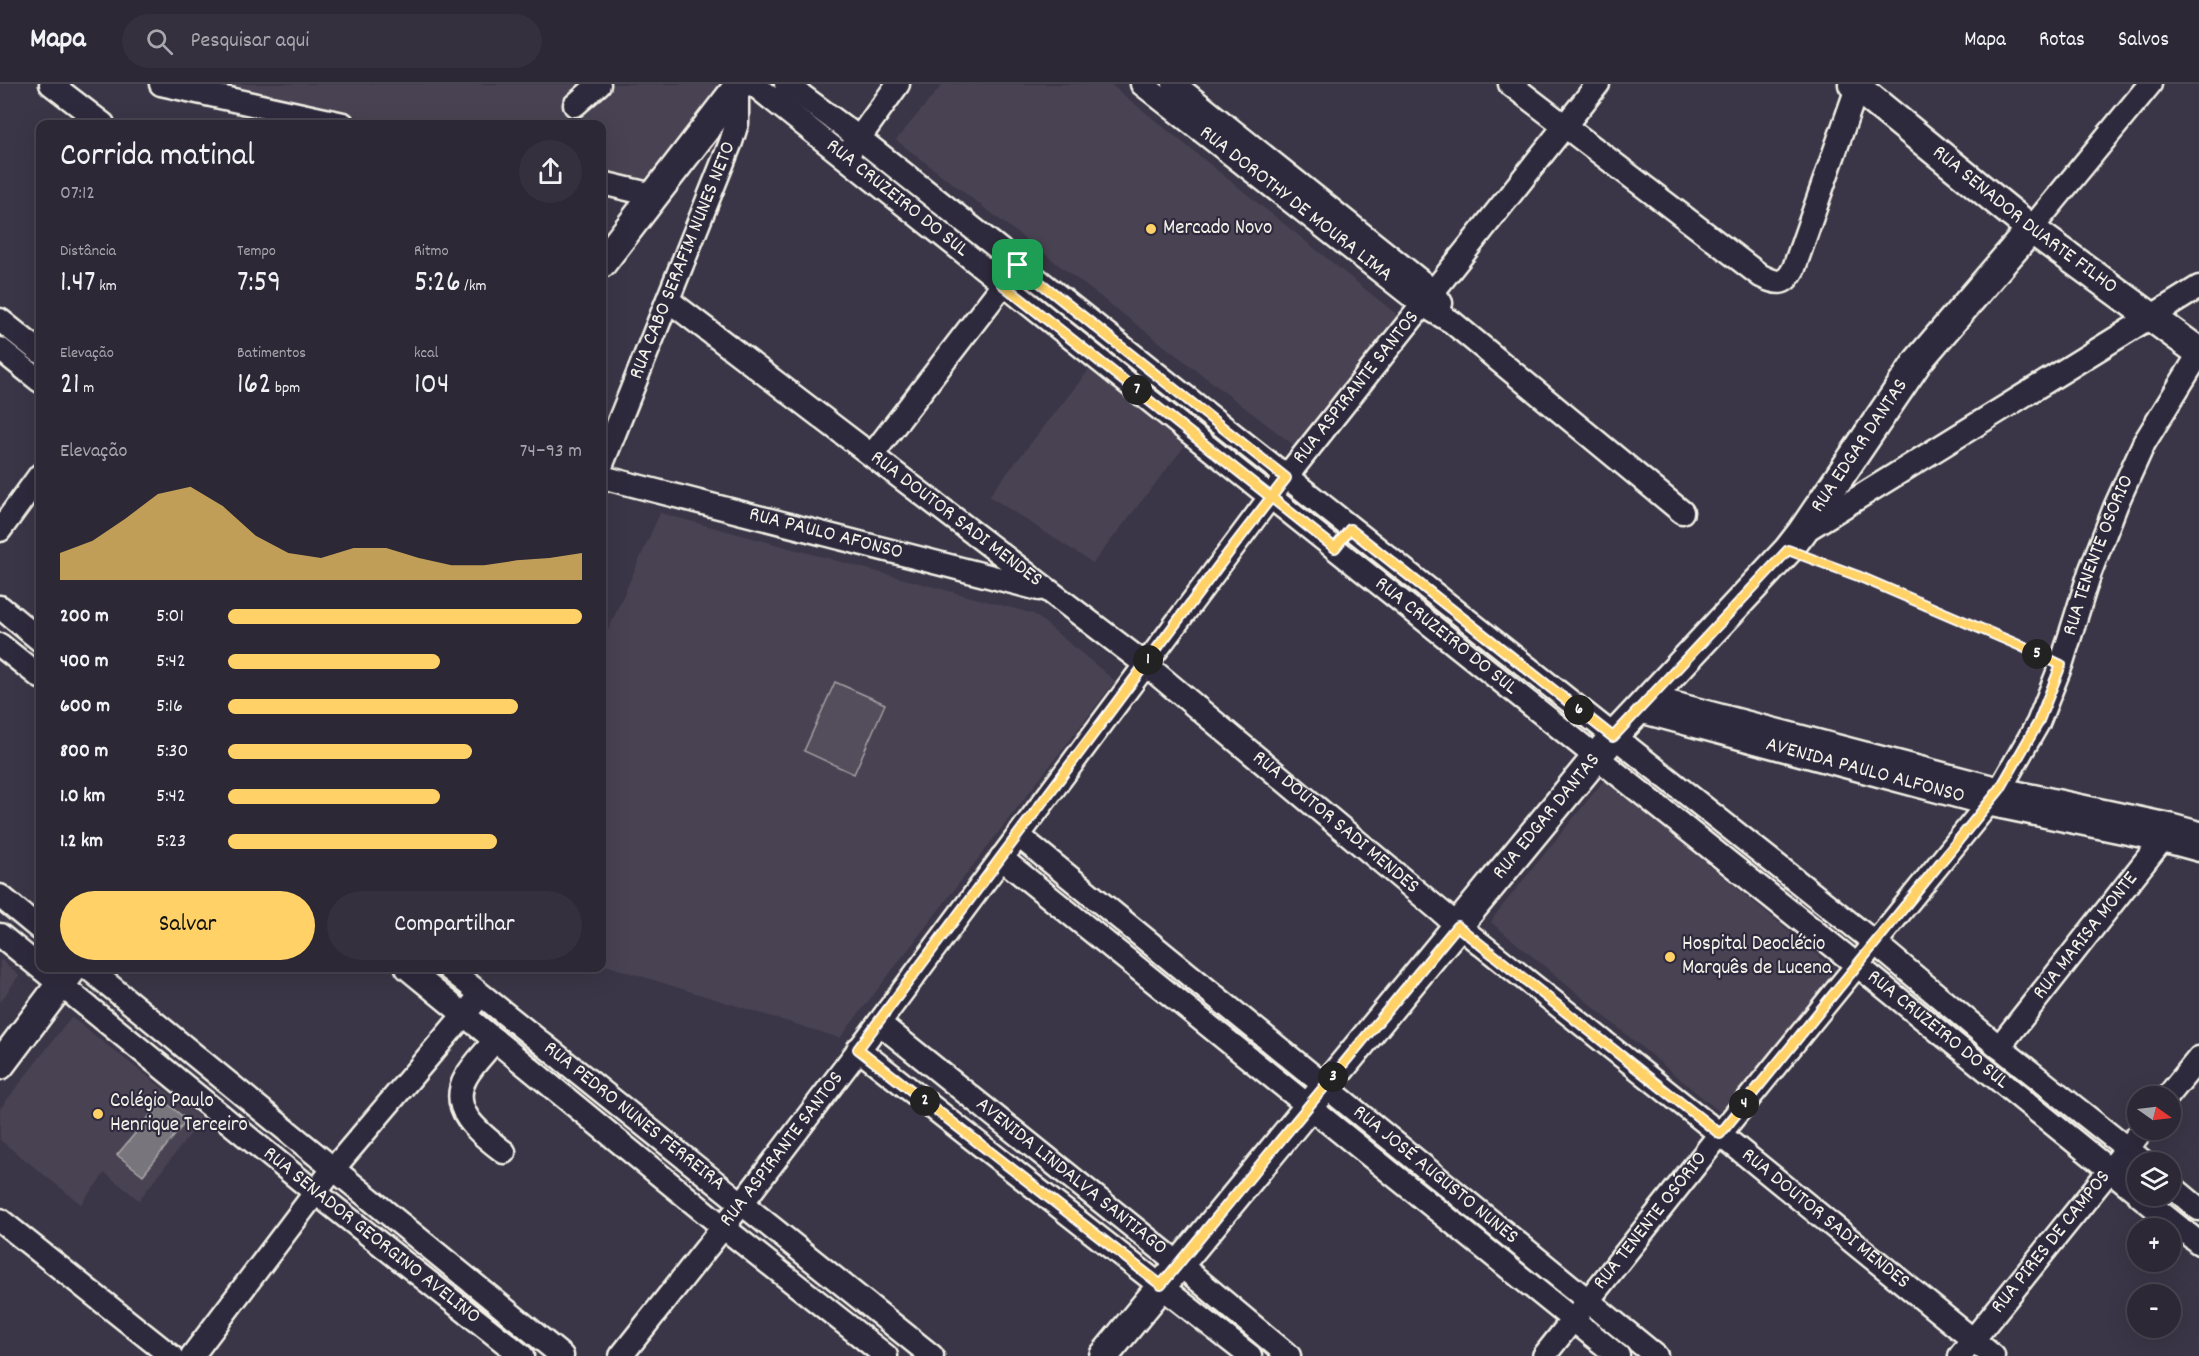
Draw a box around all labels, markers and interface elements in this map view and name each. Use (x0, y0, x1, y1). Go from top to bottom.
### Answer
search box (122, 14, 542, 68)
text: Mapa (30, 21, 86, 61)
icon: search (143, 25, 176, 58)
text: Pesquisar aqui (191, 26, 309, 57)
text: Mapa (1964, 26, 2006, 56)
text: Rotas (2039, 26, 2085, 56)
text: Salvos (2118, 26, 2169, 56)
street label: RUA DOROTHY DE MOURA LIMA (1192, 119, 1398, 290)
street label: RUA CRUZEIRO DO SUL (819, 132, 975, 265)
text: Corrida matinal (60, 134, 255, 181)
street label: RUA CABO SERAFIM NUNES NETO (622, 137, 745, 384)
street label: RUA SENADOR DUARTE FILHO (1925, 139, 2123, 302)
button: share (519, 140, 582, 203)
text: 07:12 (60, 180, 95, 208)
place label: Mercado Novo (1163, 214, 1272, 244)
marker: Mercado Novo (1144, 222, 1158, 236)
pin (992, 239, 1043, 290)
text: Distância (60, 240, 116, 263)
text: Tempo (237, 240, 276, 263)
text: Ritmo (414, 240, 449, 263)
icon: arrive (1001, 248, 1034, 281)
text: 1.47 (60, 263, 96, 306)
text: 7:59 (237, 263, 281, 306)
text: 5:26 (414, 263, 461, 306)
text: km (96, 275, 117, 298)
text: /km (461, 275, 486, 298)
street label: RUA ASPIRANTE SANTOS (1286, 305, 1427, 471)
text: Elevação (60, 342, 114, 365)
text: Batimentos (237, 342, 306, 365)
text: kcal (414, 342, 438, 365)
text: 21 (60, 365, 80, 408)
text: 162 (237, 365, 271, 408)
text: 104 (414, 365, 449, 408)
street label: RUA EDGAR DANTAS (1804, 373, 1916, 519)
pin: 7 (1122, 375, 1152, 405)
text: m (80, 377, 94, 400)
text: bpm (271, 377, 300, 400)
text: 7 (1134, 378, 1140, 401)
text: Elevação (60, 438, 127, 466)
text: 74–93 m (520, 438, 582, 466)
street label: RUA DOUTOR SADI MENDES (863, 444, 1048, 595)
street label: RUA TENENTE OSÓRIO (2056, 470, 2142, 640)
street label: RUA PAULO AFONSO (746, 500, 906, 568)
street label: RUA CRUZEIRO DO SUL (1368, 570, 1524, 703)
text: 200 m (60, 603, 109, 631)
text: 5:01 (156, 603, 184, 631)
pin: 5 (2022, 639, 2052, 669)
text: 5 (2033, 642, 2041, 665)
pin: 1 (1133, 645, 1163, 675)
text: 400 m (60, 648, 108, 676)
text: 5:42 (156, 648, 186, 676)
text: 1 (1146, 648, 1150, 671)
text: 600 m (60, 693, 110, 721)
text: 5:16 (156, 693, 183, 721)
pin: 6 (1564, 695, 1594, 725)
text: 6 (1575, 698, 1583, 721)
street label: AVENIDA PAULO ALFONSO (1762, 730, 1968, 812)
text: 800 m (60, 738, 108, 766)
text: 5:30 (156, 738, 188, 766)
street label: RUA DOUTOR SADI MENDES (1245, 744, 1425, 902)
street label: RUA EDGAR DANTAS (1486, 747, 1608, 887)
text: 1.0 km (60, 783, 105, 811)
text: 5:42 (156, 783, 186, 811)
text: 1.2 km (60, 828, 103, 856)
text: 5:23 (156, 828, 186, 856)
street label: RUA MARISA MONTE (2026, 866, 2146, 1007)
button: Salvar (60, 891, 315, 960)
button: Compartilhar (327, 891, 582, 960)
place label: Hospital Deoclécio Marquês de Lucena (1682, 930, 1833, 984)
marker: Hospital Deoclécio Marquês de Lucena (1663, 950, 1677, 964)
street label: RUA CRUZEIRO DO SUL (1860, 963, 2015, 1097)
street label: RUA PEDRO NUNES FERREIRA (536, 1035, 731, 1199)
pin: 3 (1318, 1062, 1348, 1092)
street label: RUA ASPIRANTE SANTOS (713, 1065, 852, 1234)
text: 3 (1329, 1065, 1337, 1088)
pin: 2 (910, 1086, 940, 1116)
north arrow (2127, 1086, 2181, 1140)
map controls (2127, 1086, 2181, 1338)
place label: Colégio Paulo Henrique Terceiro (110, 1087, 248, 1141)
text: 2 (922, 1089, 929, 1112)
pin: 4 (1729, 1089, 1759, 1119)
street label: AVENIDA LINDALVA SANTIAGO (969, 1091, 1173, 1263)
text: 4 (1741, 1092, 1747, 1115)
street label: RUA JOSÉ AUGUSTO NUNES (1346, 1099, 1524, 1253)
marker: Colégio Paulo Henrique Terceiro (91, 1107, 105, 1121)
street label: RUA SENADOR GEORGINO AVELINO (256, 1140, 486, 1332)
street label: RUA DOUTOR SADI MENDES (1734, 1141, 1916, 1297)
street label: RUA TENENTE OSÓRIO (1587, 1146, 1715, 1297)
button: layers (2127, 1152, 2181, 1206)
street label: RUA PIRES DE CAMPOS (1984, 1164, 2119, 1321)
button: + (2127, 1218, 2181, 1272)
button: − (2127, 1284, 2181, 1338)

